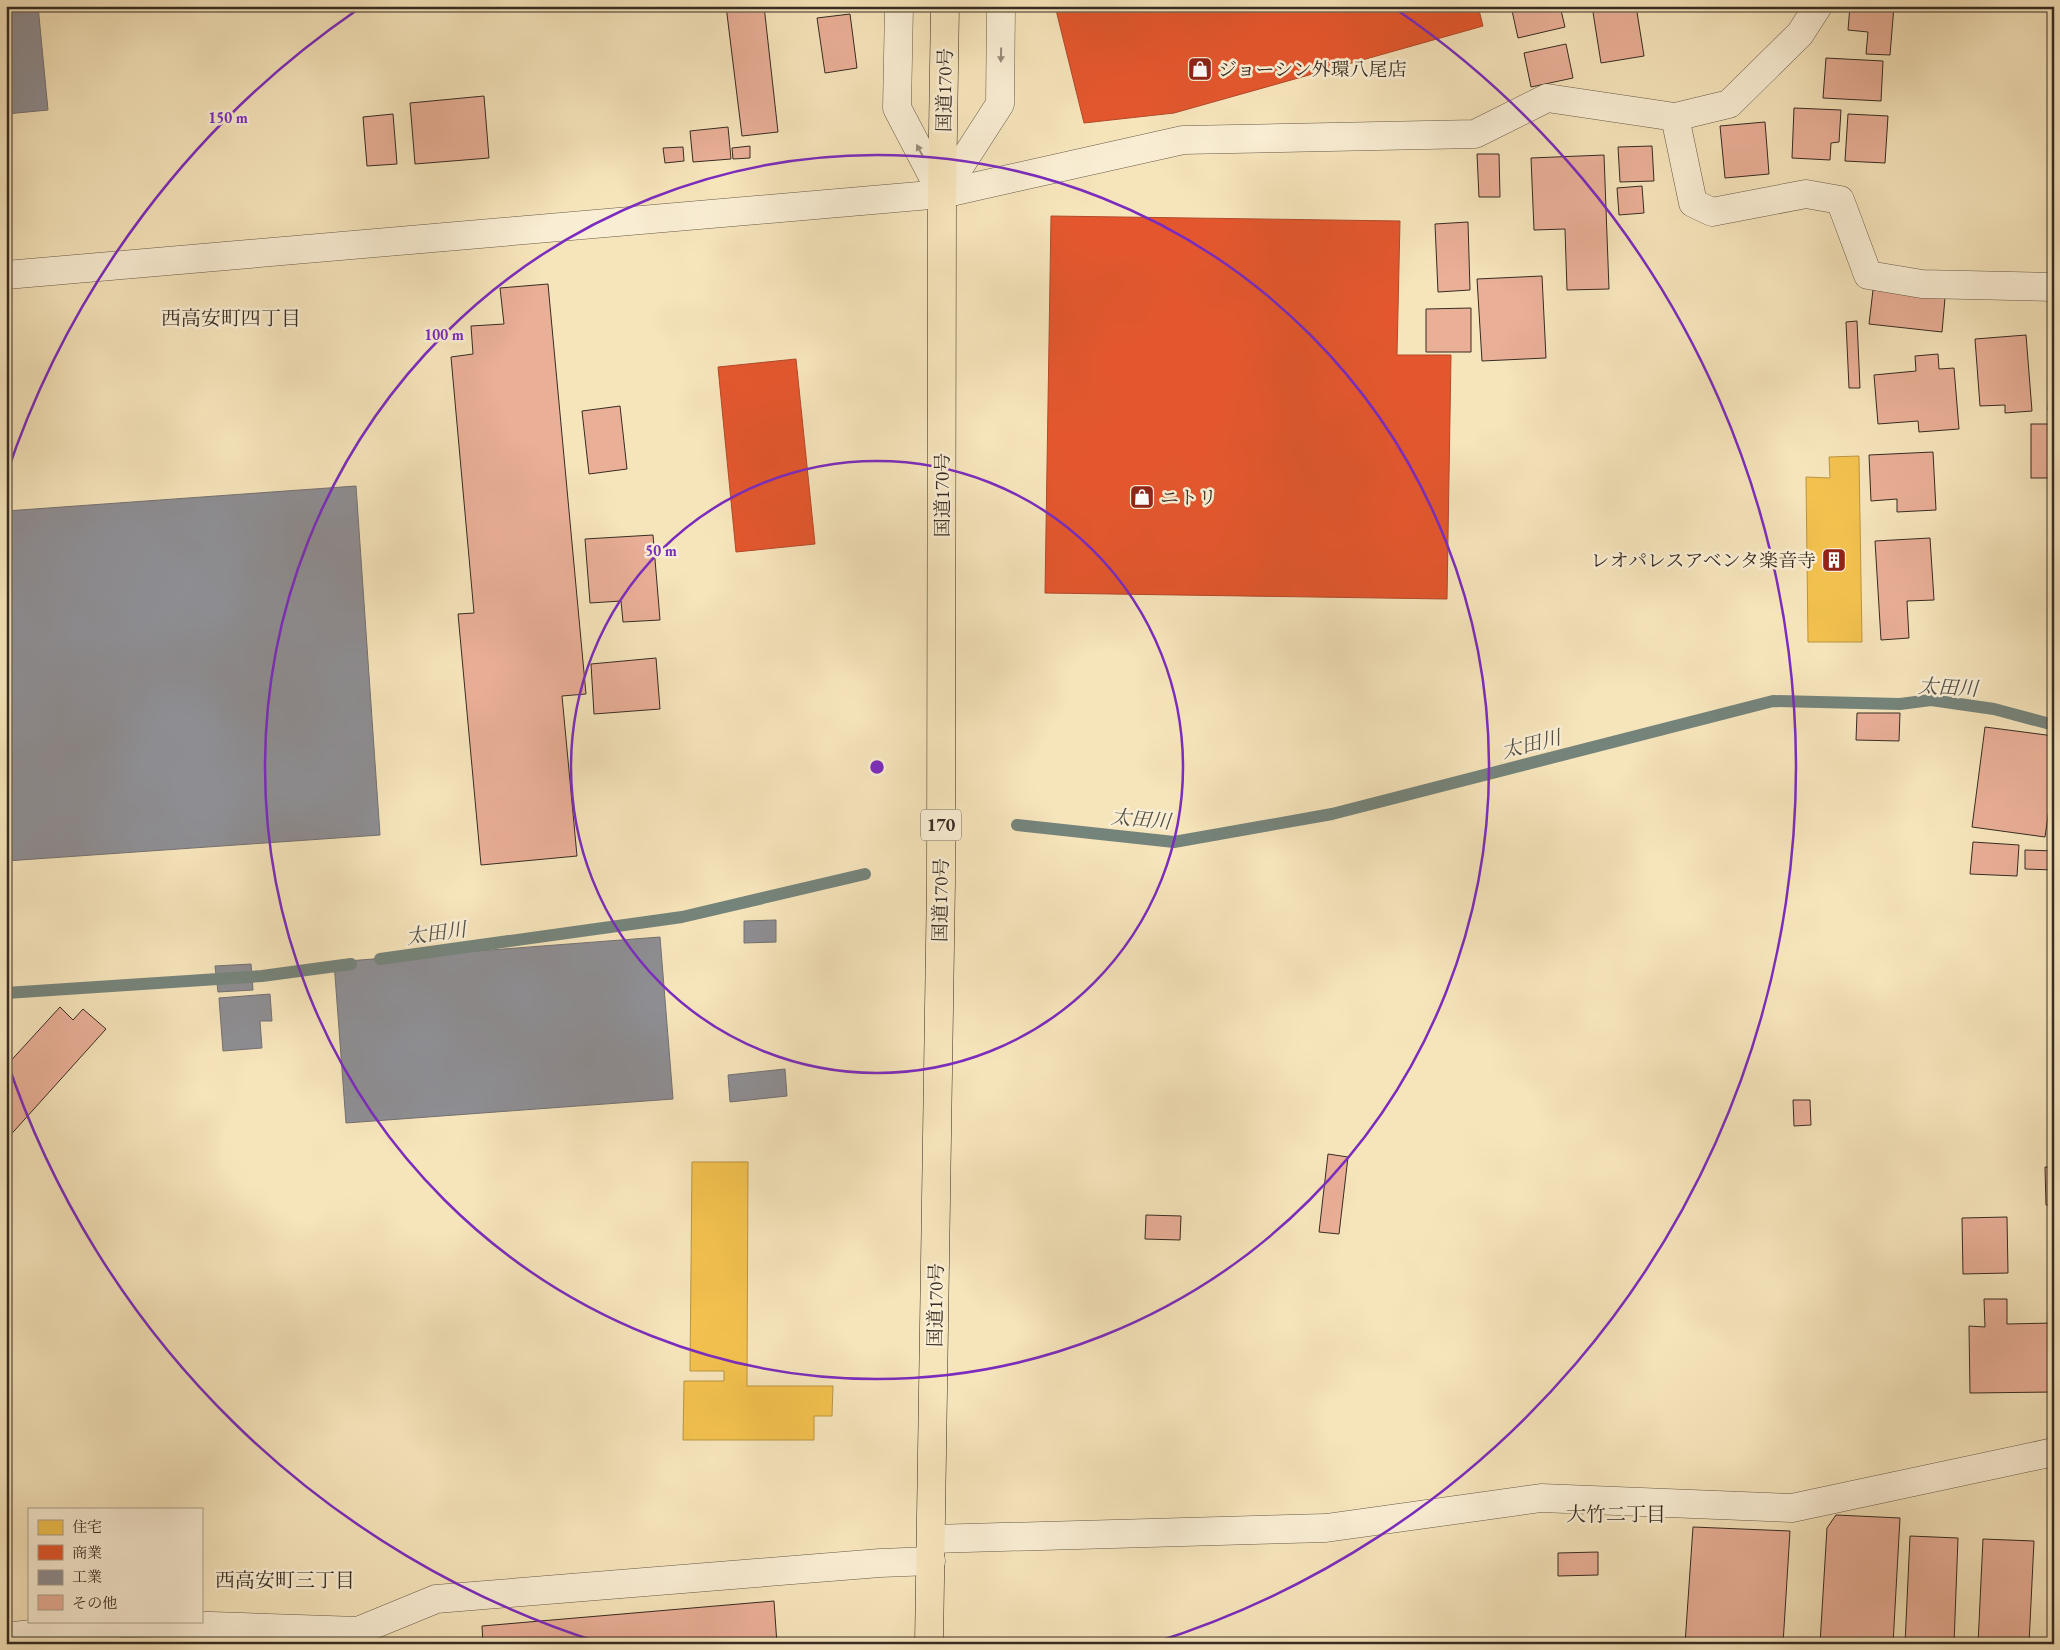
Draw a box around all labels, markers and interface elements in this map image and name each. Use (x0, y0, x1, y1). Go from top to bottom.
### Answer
one-way arrow (997, 47, 1005, 63)
street label: 国道170号 (931, 48, 958, 132)
shop icon: ジョーシン外環八尾店 (1187, 56, 1213, 82)
place label: ジョーシン外環八尾店 (1218, 57, 1407, 82)
text: 150 m (208, 108, 248, 127)
one-way arrow (916, 143, 924, 158)
district label: 西高安町四丁目 (161, 305, 301, 331)
text: 100 m (424, 325, 464, 344)
street label: 国道170号 (930, 453, 955, 537)
shop icon: ニトリ (1129, 484, 1155, 510)
place label: ニトリ (1160, 485, 1217, 510)
text: 50 m (645, 541, 677, 560)
building icon: レオパレスアベンタ楽音寺 (1821, 547, 1847, 573)
place label: レオパレスアベンタ楽音寺 (1590, 548, 1816, 573)
water label: 太田川 (1917, 672, 1981, 702)
water label: 太田川 (1499, 724, 1565, 764)
centre of rings (868, 758, 886, 776)
water label: 太田川 (1110, 803, 1174, 835)
road number: 170 (921, 810, 961, 840)
street label: 国道170号 (927, 858, 954, 942)
water label: 太田川 (404, 916, 469, 950)
street label: 国道170号 (922, 1263, 949, 1347)
district label: 大竹二丁目 (1566, 1501, 1666, 1527)
legend (28, 1508, 202, 1622)
text: 住宅 (72, 1517, 102, 1536)
text: 商業 (72, 1543, 102, 1562)
text: 工業 (72, 1567, 102, 1586)
district label: 西高安町三丁目 (215, 1567, 355, 1593)
text: その他 (72, 1593, 117, 1612)

